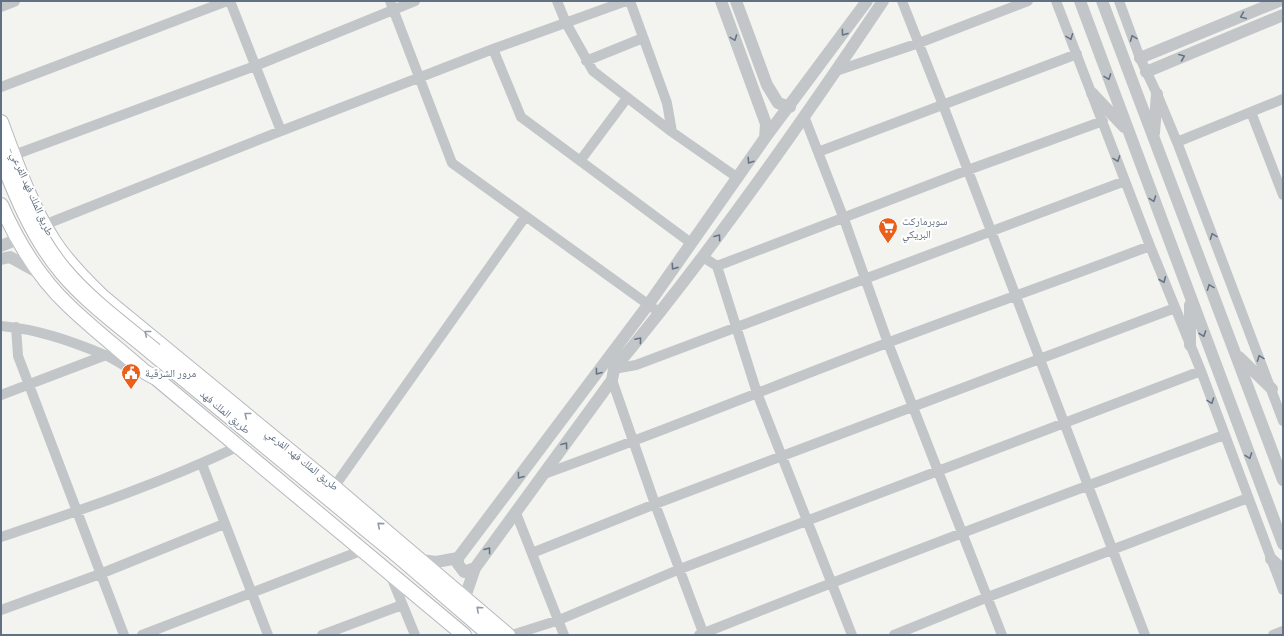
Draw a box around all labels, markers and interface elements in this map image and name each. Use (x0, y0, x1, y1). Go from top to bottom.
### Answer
one-way arrow (1240, 11, 1247, 19)
one-way arrow (842, 28, 849, 35)
one-way arrow (729, 34, 738, 41)
one-way arrow (1066, 34, 1074, 41)
one-way arrow (1129, 35, 1138, 42)
one-way arrow (1178, 54, 1186, 62)
one-way arrow (1104, 73, 1112, 80)
street label: طريق الملك فهد الفرعي (6, 150, 57, 239)
one-way arrow (1112, 155, 1120, 162)
one-way arrow (747, 157, 755, 164)
one-way arrow (1149, 195, 1157, 202)
place label: سوبرماركت البريكي (902, 214, 947, 242)
supermarket icon: سوبرماركت البريكي (877, 216, 899, 244)
one-way arrow (1210, 233, 1218, 240)
one-way arrow (713, 234, 720, 241)
one-way arrow (672, 263, 679, 270)
one-way arrow (1159, 277, 1167, 284)
one-way arrow (1206, 283, 1215, 290)
one-way arrow (144, 330, 151, 337)
one-way arrow (1199, 330, 1207, 337)
one-way arrow (634, 337, 641, 344)
one-way arrow (1256, 354, 1264, 361)
public building icon: مرور الشرقية (120, 362, 142, 390)
place label: مرور الشرقية (145, 366, 196, 381)
one-way arrow (595, 368, 603, 375)
street label: طريق الملك فهد (197, 387, 253, 437)
one-way arrow (1207, 397, 1215, 404)
one-way arrow (245, 413, 252, 420)
street label: طريق الملك فهد الفرعي (262, 426, 342, 495)
one-way arrow (560, 443, 567, 450)
one-way arrow (1244, 452, 1252, 459)
one-way arrow (517, 472, 525, 479)
one-way arrow (377, 523, 384, 530)
one-way arrow (483, 547, 491, 554)
one-way arrow (476, 606, 484, 614)

